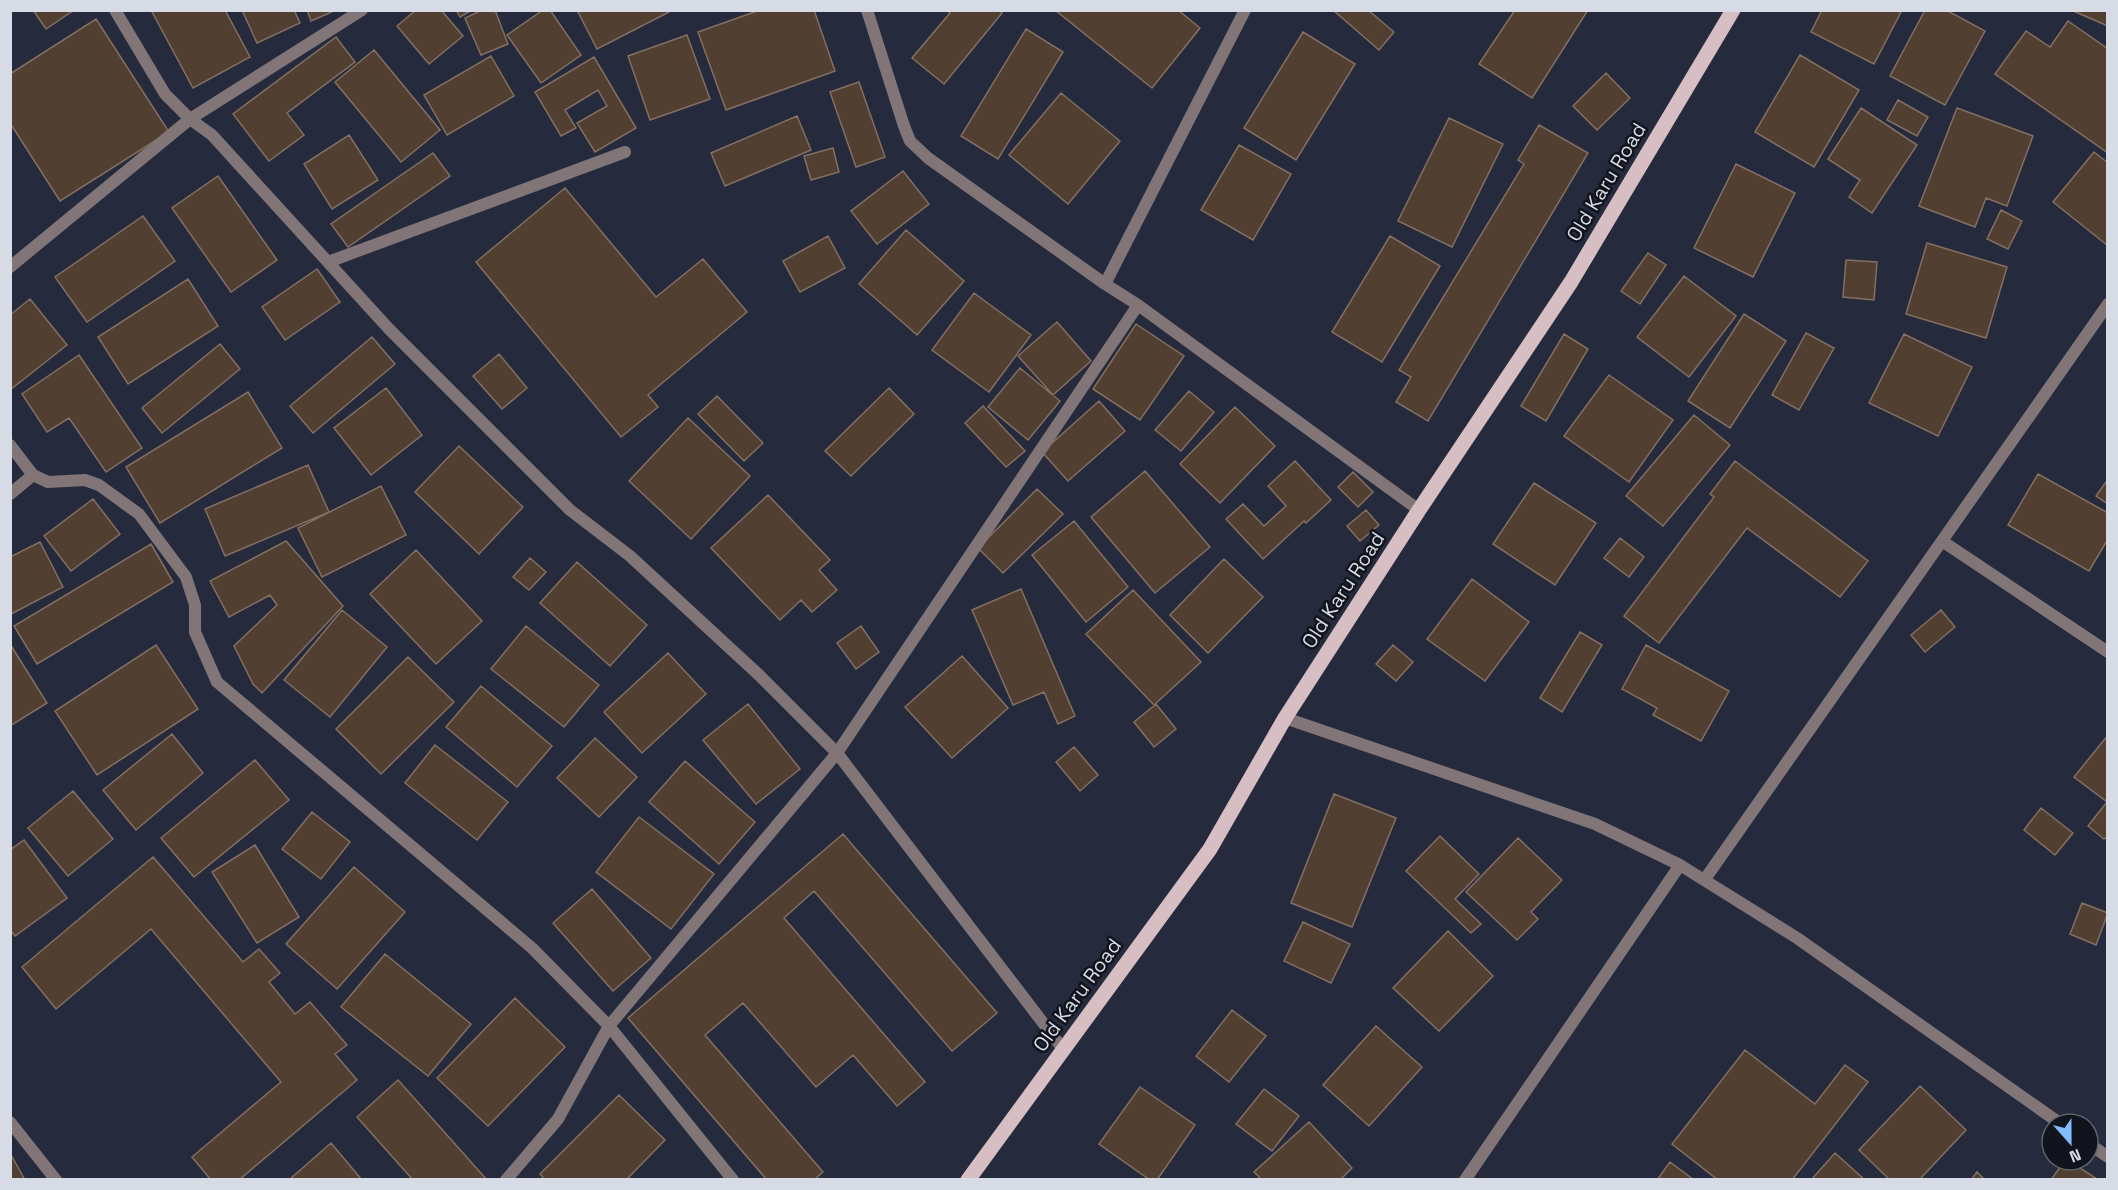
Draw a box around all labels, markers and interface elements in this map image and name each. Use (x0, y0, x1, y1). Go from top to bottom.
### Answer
street label: Old Karu Road (1560, 118, 1652, 246)
street label: Old Karu Road (1296, 527, 1390, 653)
street label: Old Karu Road (1027, 933, 1127, 1057)
north arrow (2040, 1112, 2100, 1172)
text: N (2066, 1144, 2084, 1167)

